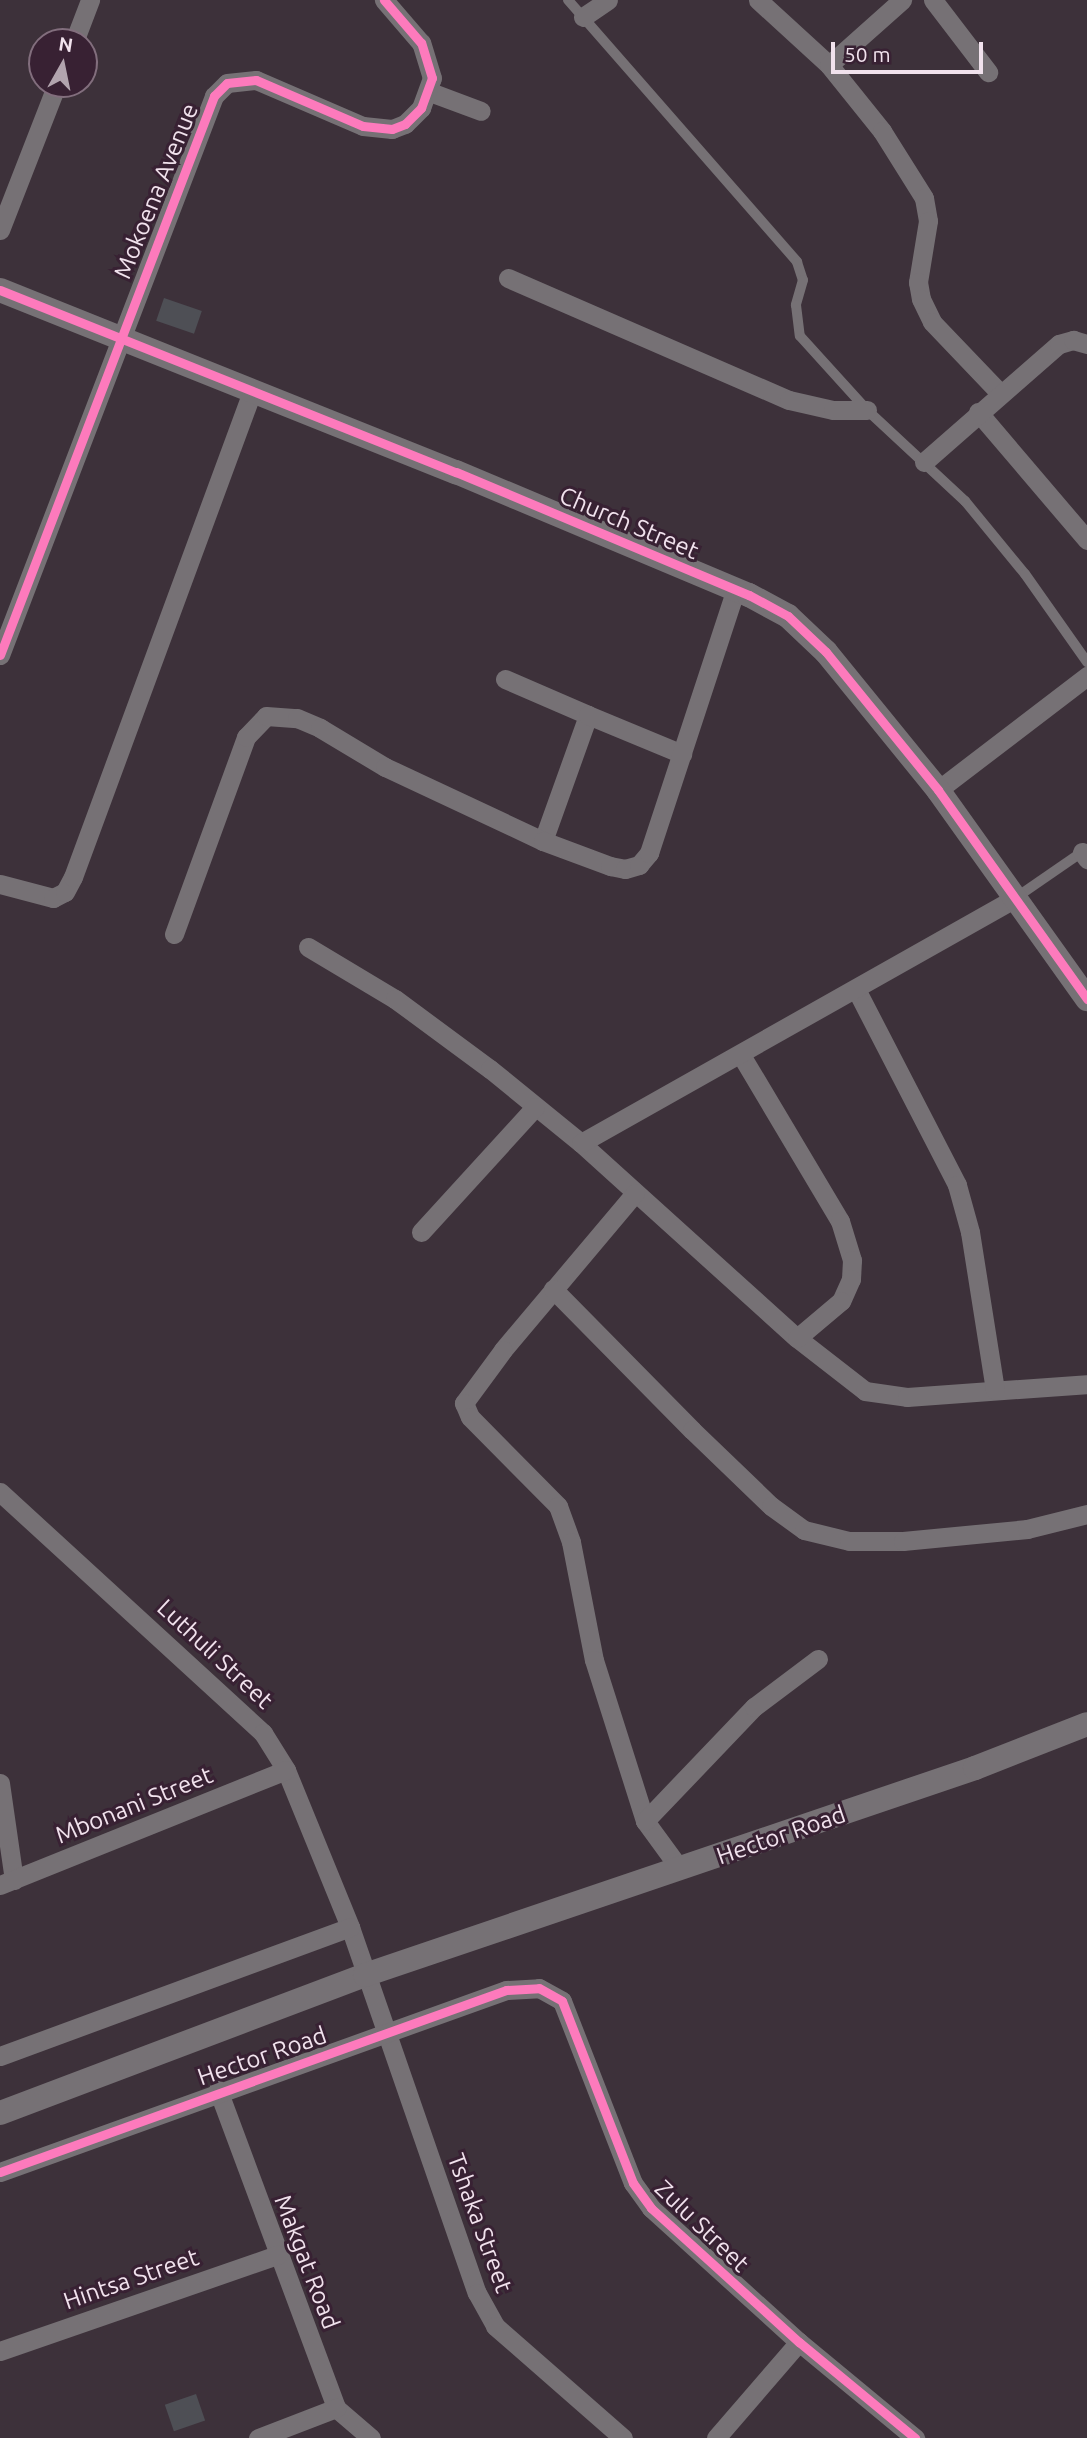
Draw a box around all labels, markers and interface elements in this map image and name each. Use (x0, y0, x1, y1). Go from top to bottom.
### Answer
north arrow (28, 28, 98, 98)
scale bar (835, 28, 987, 72)
text: N (57, 32, 75, 56)
text: 50 m (844, 42, 891, 66)
street label: Mokoena Avenue (108, 99, 204, 283)
street label: Church Street (555, 481, 703, 565)
street label: Luthuli Street (151, 1593, 279, 1715)
street label: Mbonani Street (51, 1760, 217, 1850)
street label: Hector Road (713, 1799, 849, 1871)
street label: Hector Road (194, 2020, 330, 2092)
street label: Tshaka Street (442, 2150, 518, 2296)
street label: Zulu Street (649, 2174, 755, 2278)
street label: Makgat Road (268, 2191, 346, 2333)
street label: Hintsa Street (60, 2242, 202, 2316)

